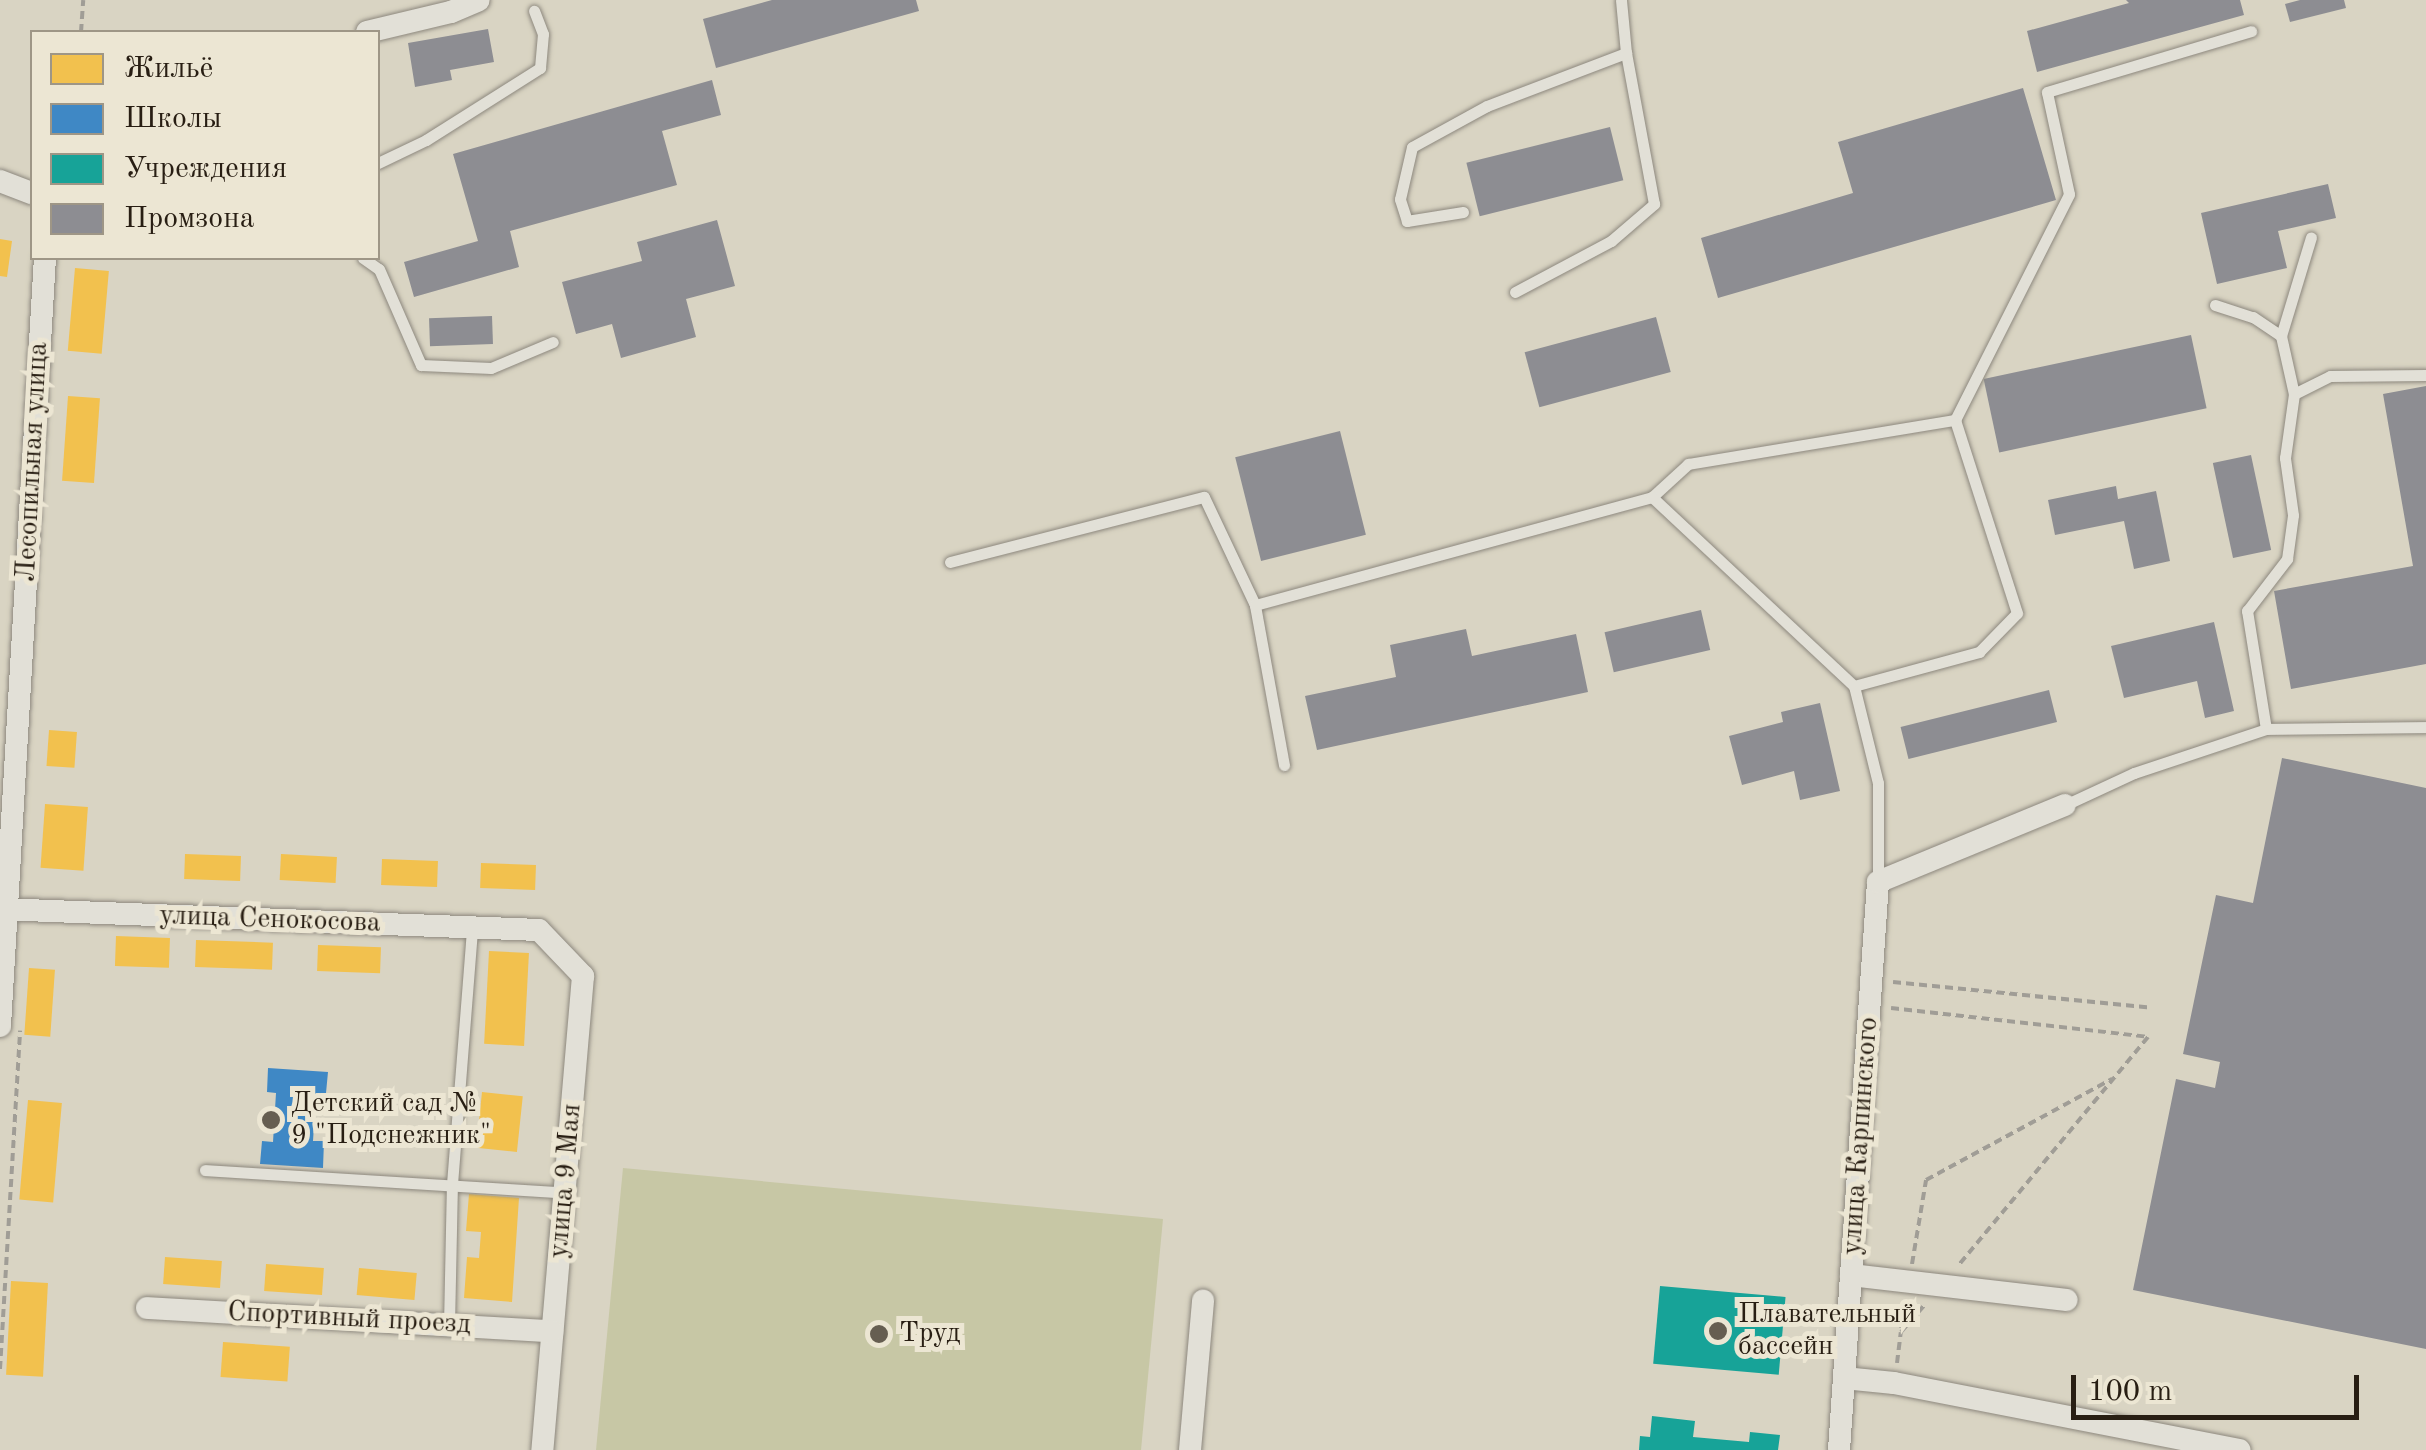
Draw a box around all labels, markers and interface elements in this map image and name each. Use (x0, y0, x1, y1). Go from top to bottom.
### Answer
legend (30, 30, 380, 260)
text: Жильё (124, 54, 213, 84)
text: Школы (124, 104, 222, 134)
text: Учреждения (124, 154, 287, 184)
text: Промзона (124, 204, 255, 234)
street label: Лесопильная улица (10, 341, 56, 583)
street label: улица Сенокосова (159, 899, 381, 941)
street label: улица Карпинского (1836, 1016, 1886, 1256)
place label: Детский сад № 9 "Подснежник" (291, 1087, 491, 1153)
street label: улица 9 Мая (542, 1102, 590, 1260)
marker: Детский сад № 9 "Подснежник" (260, 1109, 282, 1131)
street label: Спортивный проезд (227, 1296, 471, 1342)
place label: Плавательный бассейн (1738, 1298, 1916, 1364)
place label: Труд (899, 1317, 960, 1351)
marker: Плавательный бассейн (1707, 1320, 1729, 1342)
marker: Труд (868, 1323, 890, 1345)
scale bar (2076, 1355, 2364, 1417)
text: 100 m (2088, 1377, 2172, 1407)

